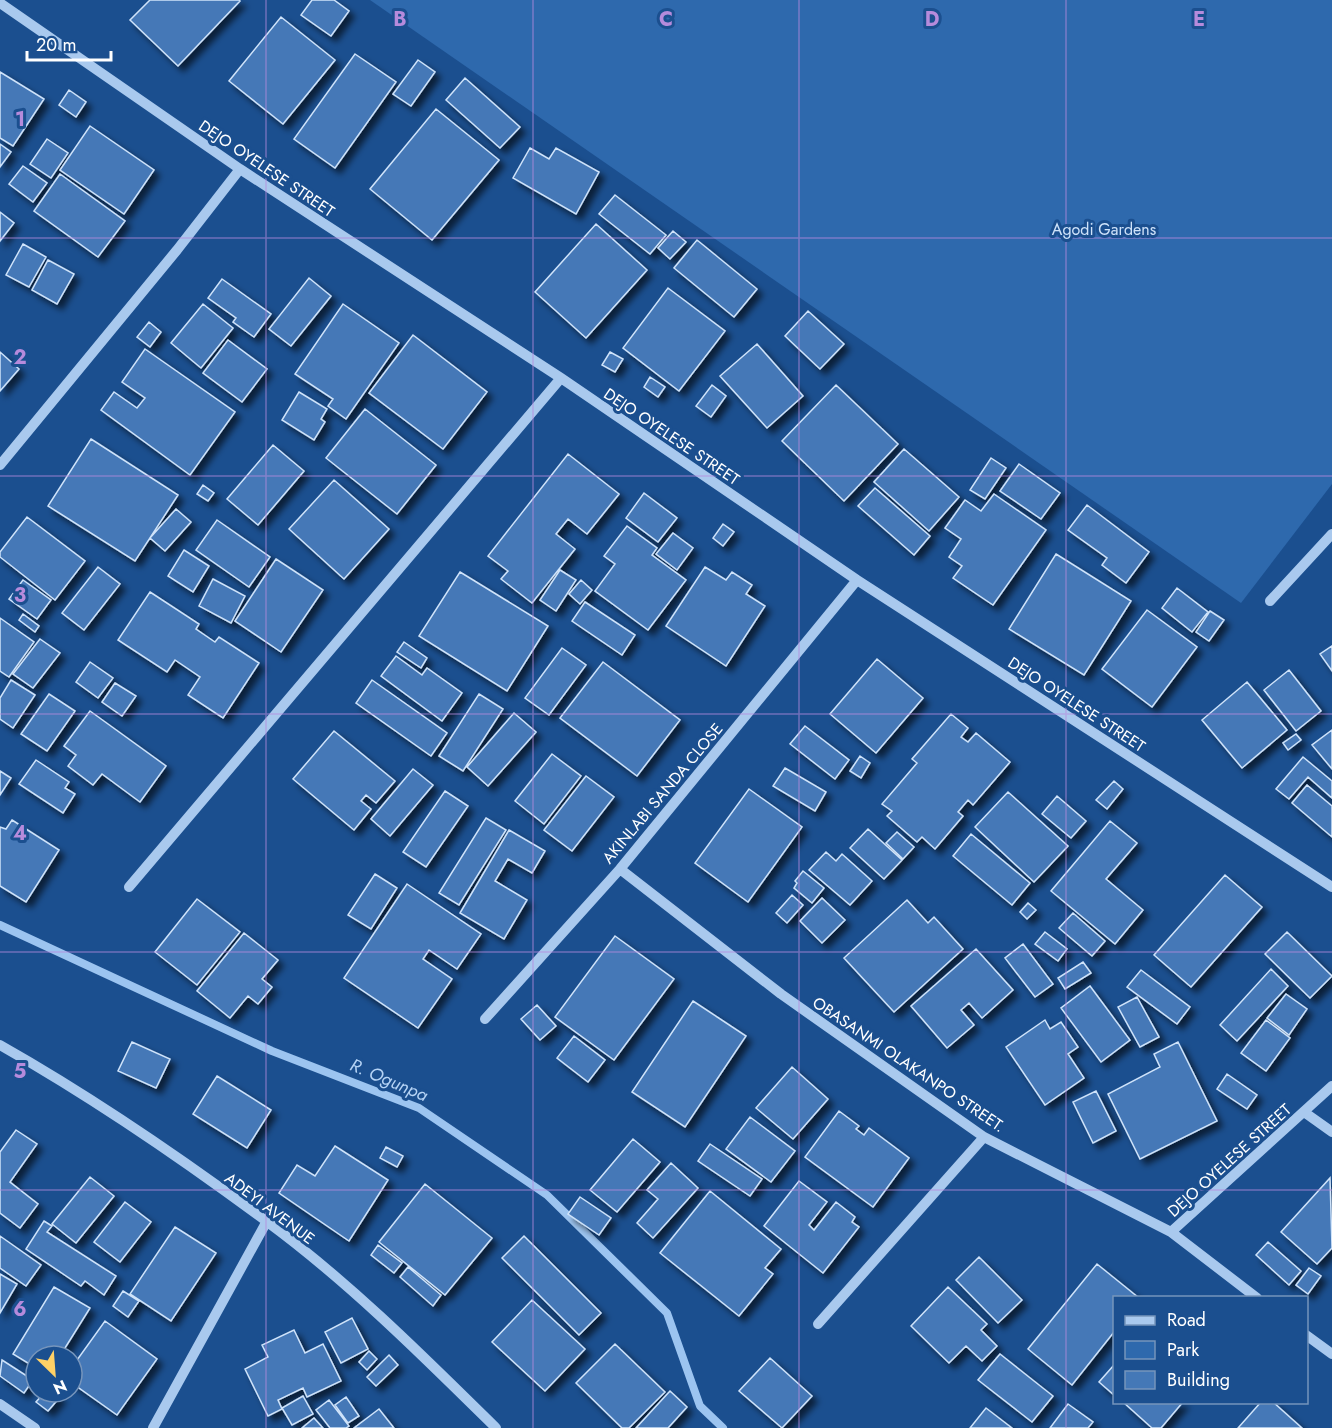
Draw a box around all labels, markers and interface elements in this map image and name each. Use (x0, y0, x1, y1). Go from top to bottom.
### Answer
text: B (393, 5, 407, 34)
text: C (659, 5, 673, 34)
text: D (925, 5, 939, 34)
text: E (1193, 5, 1205, 34)
scale bar (27, 24, 111, 62)
text: 20 m (36, 32, 76, 58)
text: 1 (15, 105, 25, 134)
street label: DEJO OYELESE STREET (194, 114, 340, 223)
park label: Agodi Gardens (1052, 218, 1156, 241)
text: 2 (13, 343, 27, 372)
street label: DEJO OYELESE STREET (599, 382, 745, 491)
text: 3 (14, 581, 26, 610)
street label: DEJO OYELESE STREET (1004, 651, 1150, 758)
street label: AKINLABI SANDA CLOSE (597, 718, 728, 869)
text: 4 (13, 819, 27, 848)
street label: OBASANMI OLAKANPO STREET. (808, 991, 1010, 1138)
water label: R. Ogunpa (346, 1052, 432, 1108)
text: 5 (14, 1057, 27, 1086)
street label: DEJO OYELESE STREET (1162, 1098, 1297, 1222)
street label: ADEYI AVENUE (220, 1167, 320, 1250)
text: 6 (13, 1295, 27, 1324)
legend (1113, 1296, 1308, 1404)
text: Road (1167, 1307, 1206, 1333)
text: Park (1167, 1337, 1199, 1363)
north arrow (24, 1344, 84, 1404)
text: Building (1167, 1367, 1230, 1393)
text: N (50, 1374, 71, 1400)

